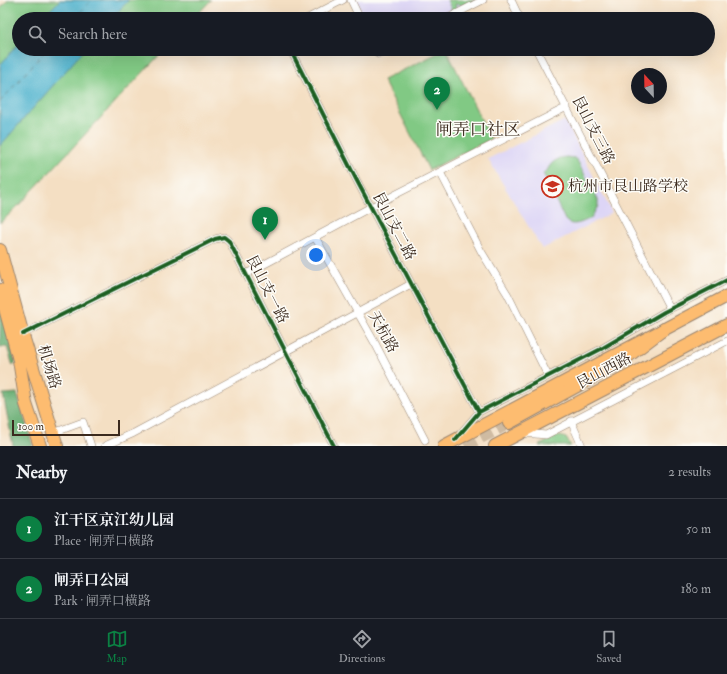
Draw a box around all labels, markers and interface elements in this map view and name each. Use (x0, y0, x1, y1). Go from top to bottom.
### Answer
search box (12, 12, 715, 56)
icon: search (26, 23, 48, 45)
text: Search here (58, 25, 127, 44)
north arrow (631, 68, 667, 104)
pin: 2 (424, 77, 450, 110)
street label: 艮山支三路 (568, 92, 618, 168)
district label: 闸弄口社区 (436, 119, 521, 140)
school or university icon: 杭州市艮山路学校 (539, 173, 565, 199)
place label: 杭州市艮山路学校 (568, 177, 688, 196)
street label: 艮山支二路 (368, 188, 420, 264)
pin: 1 (252, 207, 278, 240)
your location (306, 245, 326, 265)
street label: 艮山支一路 (242, 251, 292, 327)
street label: 天杭路 (364, 308, 402, 356)
street label: 机场路 (33, 343, 65, 391)
street label: 艮山西路 (573, 349, 635, 393)
scale bar (12, 418, 120, 437)
text: 100 m (18, 420, 44, 433)
text: Nearby (16, 462, 67, 483)
text: 2 results (668, 464, 711, 480)
text: 江干区京江幼儿园 (54, 511, 174, 530)
text: 1 (27, 521, 31, 537)
text: 50 m (686, 521, 711, 537)
text: Place · 闸弄口横路 (54, 533, 154, 549)
text: 闸弄口公园 (54, 571, 129, 590)
text: 2 (26, 581, 32, 597)
text: 180 m (681, 581, 711, 597)
text: Park · 闸弄口横路 (54, 593, 151, 609)
tab: Map (106, 628, 128, 665)
tab: Directions (339, 628, 385, 665)
tab: Saved (596, 628, 621, 665)

